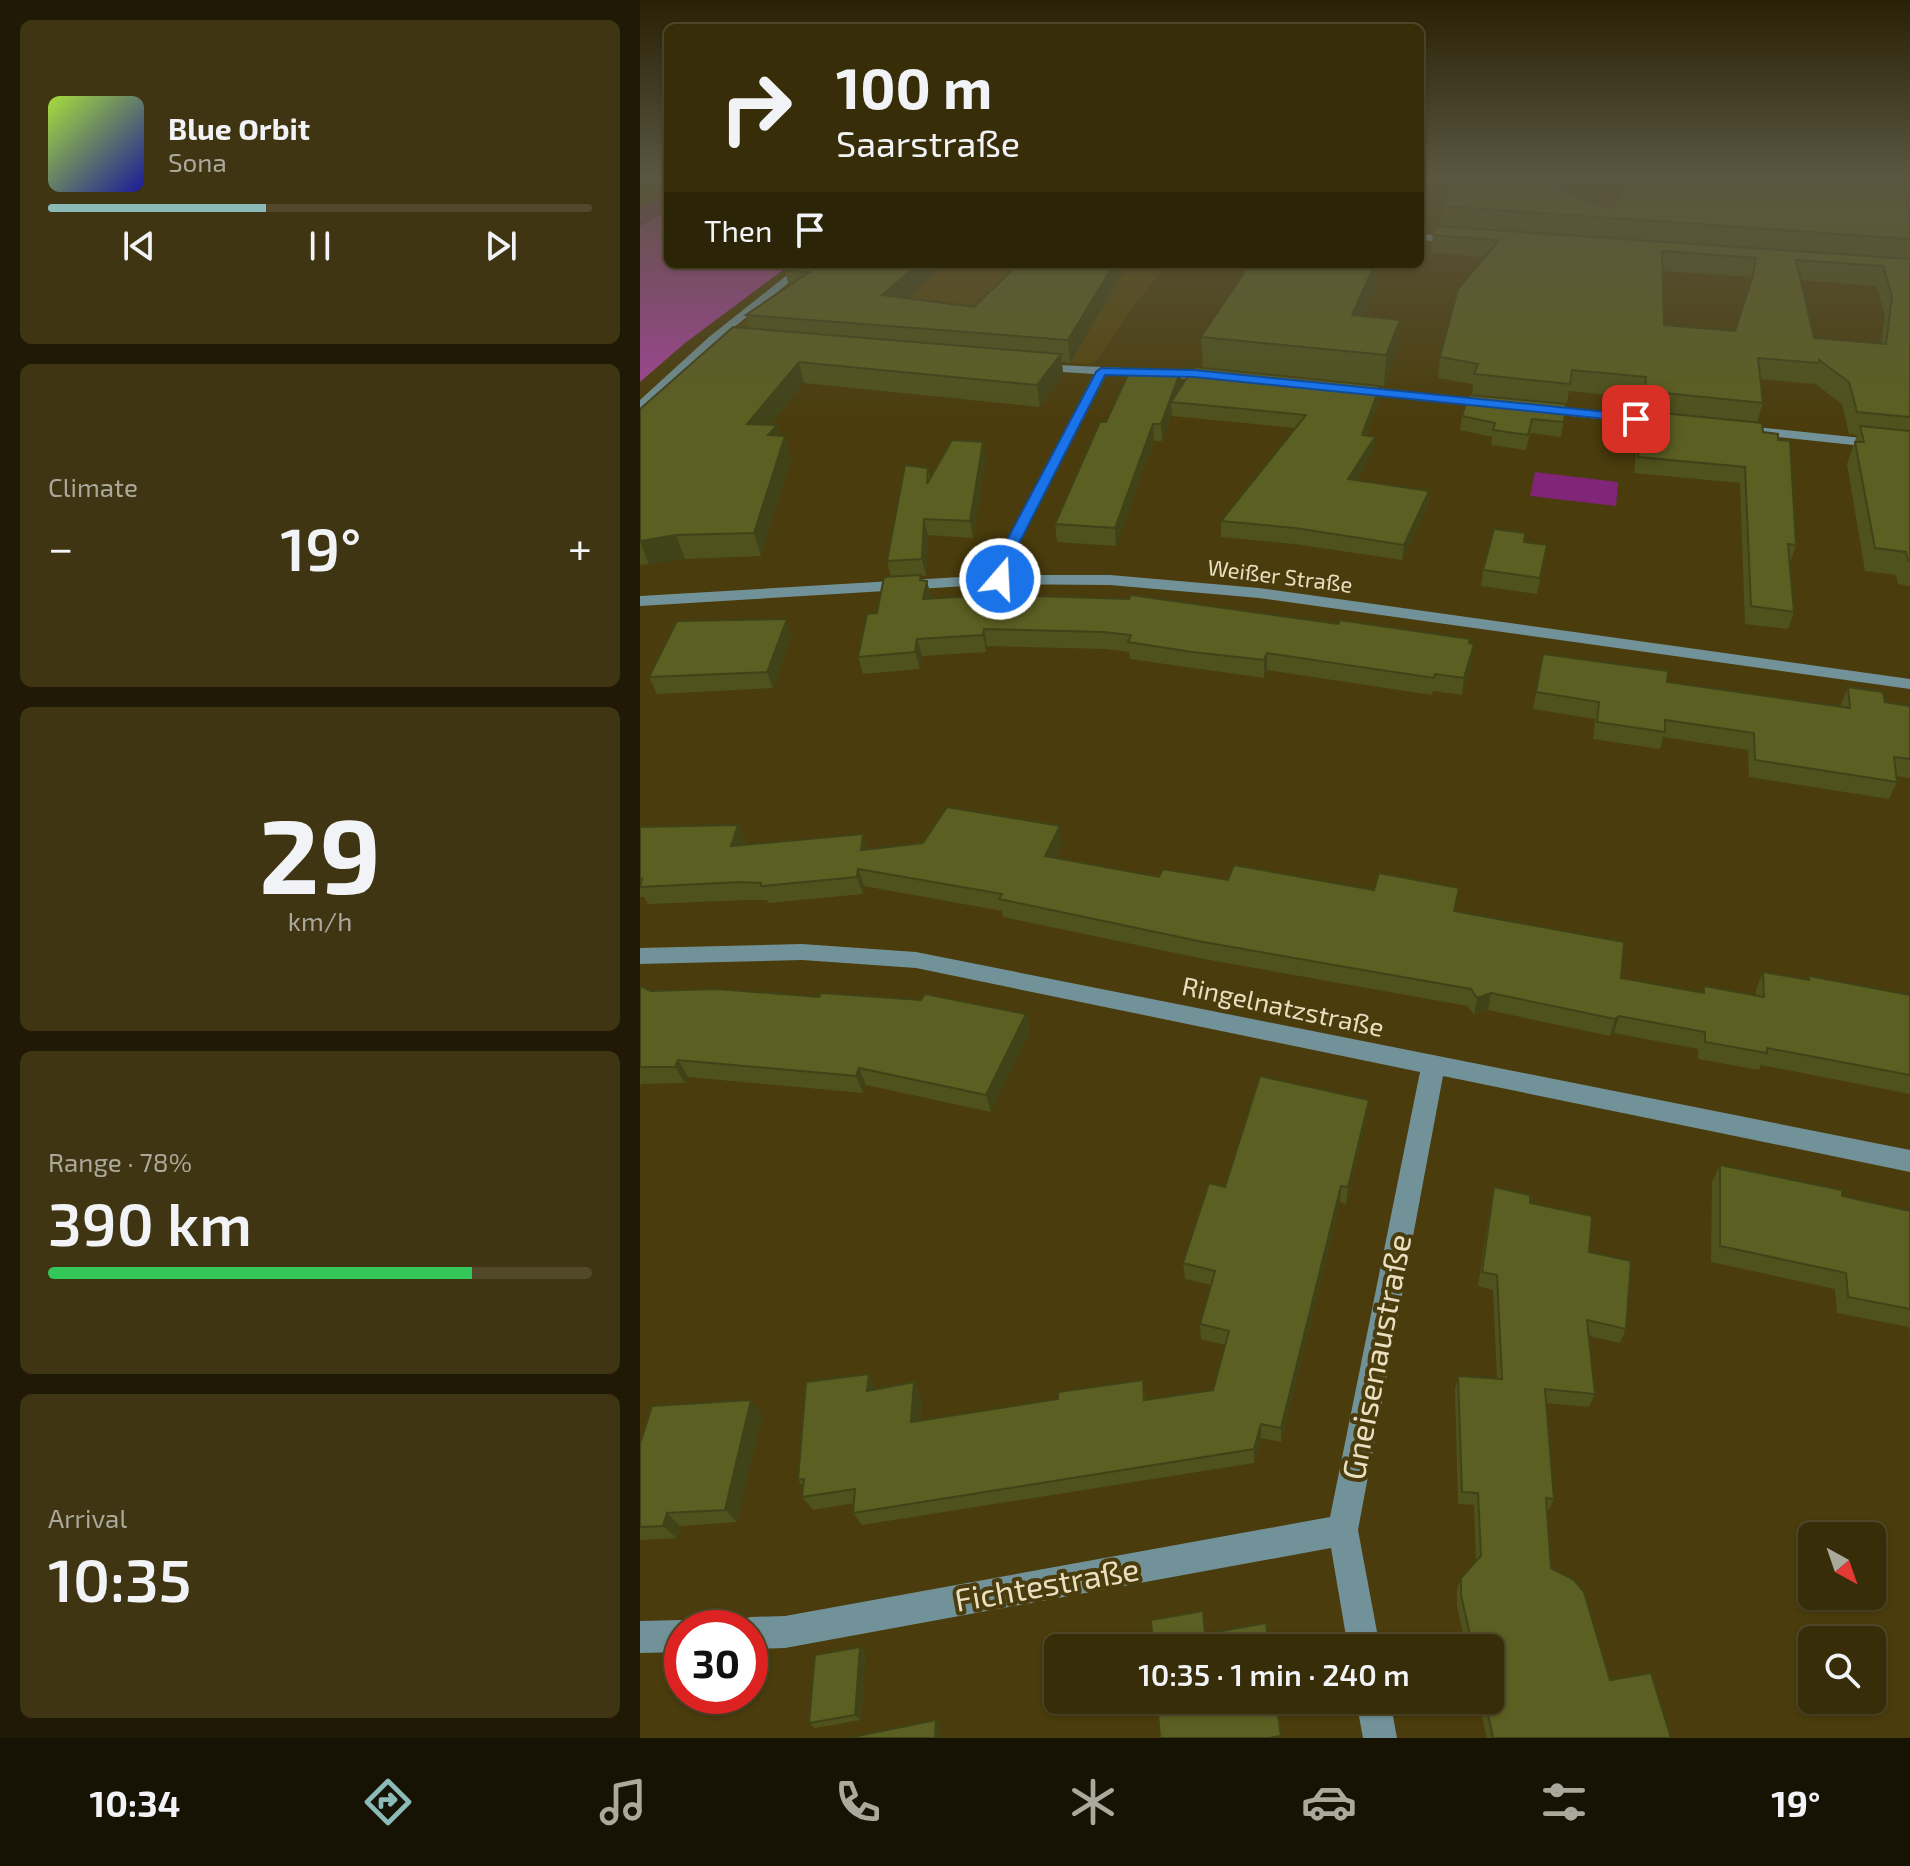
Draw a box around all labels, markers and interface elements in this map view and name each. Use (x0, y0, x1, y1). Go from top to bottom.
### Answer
text: 100 m (836, 53, 992, 120)
icon: right (704, 56, 808, 160)
text: Blue Orbit (168, 110, 310, 146)
text: Saarstraße (836, 121, 1020, 164)
text: Sona (168, 146, 227, 177)
icon: arrive (788, 208, 832, 252)
text: Then (704, 212, 772, 248)
icon: previous (117, 224, 161, 268)
icon: pause (298, 224, 342, 268)
icon: next (479, 224, 523, 268)
pin (1602, 385, 1670, 453)
icon: arrive (1614, 397, 1658, 441)
text: Climate (48, 471, 138, 502)
text: 19° (280, 511, 361, 583)
text: − (48, 520, 74, 573)
text: + (568, 520, 592, 573)
position arrow (958, 537, 1042, 621)
street label: Weißer Straße (1206, 553, 1354, 597)
text: 29 (259, 790, 381, 915)
text: km/h (288, 905, 352, 936)
street label: Ringelnatzstraße (1180, 969, 1387, 1042)
text: Range · 78% (48, 1146, 192, 1177)
text: 390 km (48, 1186, 252, 1258)
street label: Gneisenaustraße (1333, 1231, 1417, 1483)
text: Arrival (48, 1502, 127, 1533)
north arrow (1798, 1522, 1886, 1610)
map controls (1798, 1522, 1886, 1714)
text: 10:35 (48, 1542, 192, 1614)
street label: Fichtestraße (952, 1548, 1142, 1618)
speed limit sign: 30 (664, 1610, 768, 1714)
button: search (1798, 1626, 1886, 1714)
text: 10:35 · 1 min · 240 m (1138, 1656, 1410, 1692)
icon: directions (360, 1774, 416, 1830)
icon: music (595, 1774, 651, 1830)
icon: phone (830, 1774, 886, 1830)
icon: climate (1065, 1774, 1121, 1830)
icon: car (1301, 1774, 1357, 1830)
icon: filters (1536, 1774, 1592, 1830)
text: 10:34 (90, 1781, 180, 1824)
text: 19° (1771, 1781, 1820, 1824)

